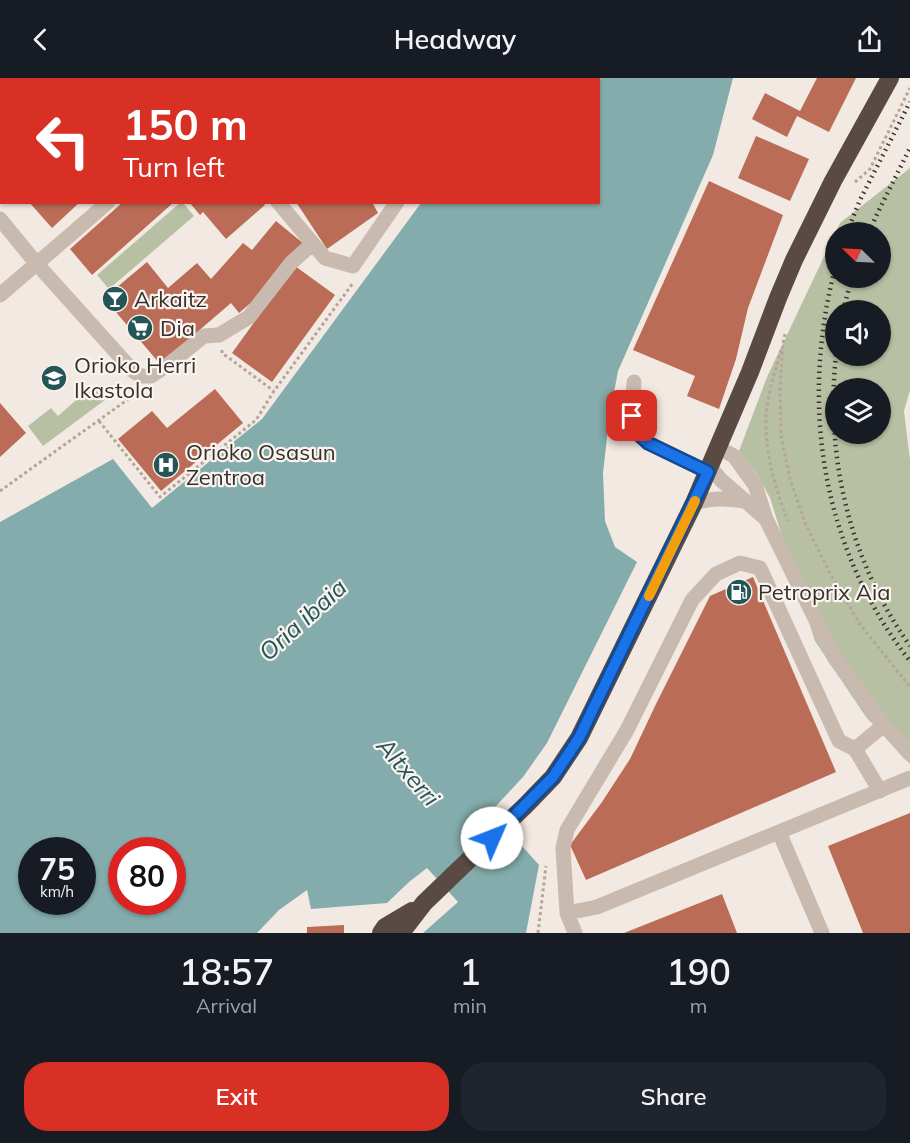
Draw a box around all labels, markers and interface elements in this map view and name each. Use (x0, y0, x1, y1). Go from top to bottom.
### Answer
text: Headway (394, 22, 516, 56)
icon: back (24, 23, 57, 56)
icon: share (853, 23, 886, 56)
text: 150 m (123, 98, 248, 151)
icon: left (24, 102, 102, 180)
text: Turn left (123, 150, 225, 184)
north arrow (825, 222, 891, 288)
map controls (825, 222, 891, 444)
bar icon: Arkaitz (100, 284, 130, 314)
place label: Arkaitz (134, 285, 207, 313)
button: sound (825, 300, 891, 366)
supermarket icon: Dia (125, 313, 155, 343)
place label: Dia (160, 314, 195, 342)
place label: Orioko Herri Ikastola (74, 351, 196, 404)
school or university icon: Orioko Herri Ikastola (39, 363, 69, 393)
button: layers (825, 378, 891, 444)
pin (606, 390, 657, 441)
icon: arrive (615, 399, 648, 432)
place label: Orioko Osasun Zentroa (186, 438, 336, 491)
hospital icon: Orioko Osasun Zentroa (151, 450, 181, 480)
water label: Oria ibaia (252, 572, 353, 667)
fuel station icon: Petroprix Aia (724, 577, 754, 607)
place label: Petroprix Aia (758, 578, 890, 606)
water label: Altxerri (370, 730, 447, 812)
position arrow (460, 806, 524, 870)
speed limit sign: 80 (108, 837, 186, 915)
text: 75 (39, 850, 75, 888)
text: km/h (40, 882, 74, 901)
text: 18:57 (179, 949, 274, 994)
text: 1 (459, 949, 481, 994)
text: 190 (666, 949, 731, 994)
text: Arrival (196, 993, 257, 1018)
text: min (453, 993, 487, 1018)
text: m (690, 993, 707, 1018)
button: Exit (24, 1062, 449, 1131)
button: Share (461, 1062, 886, 1131)

